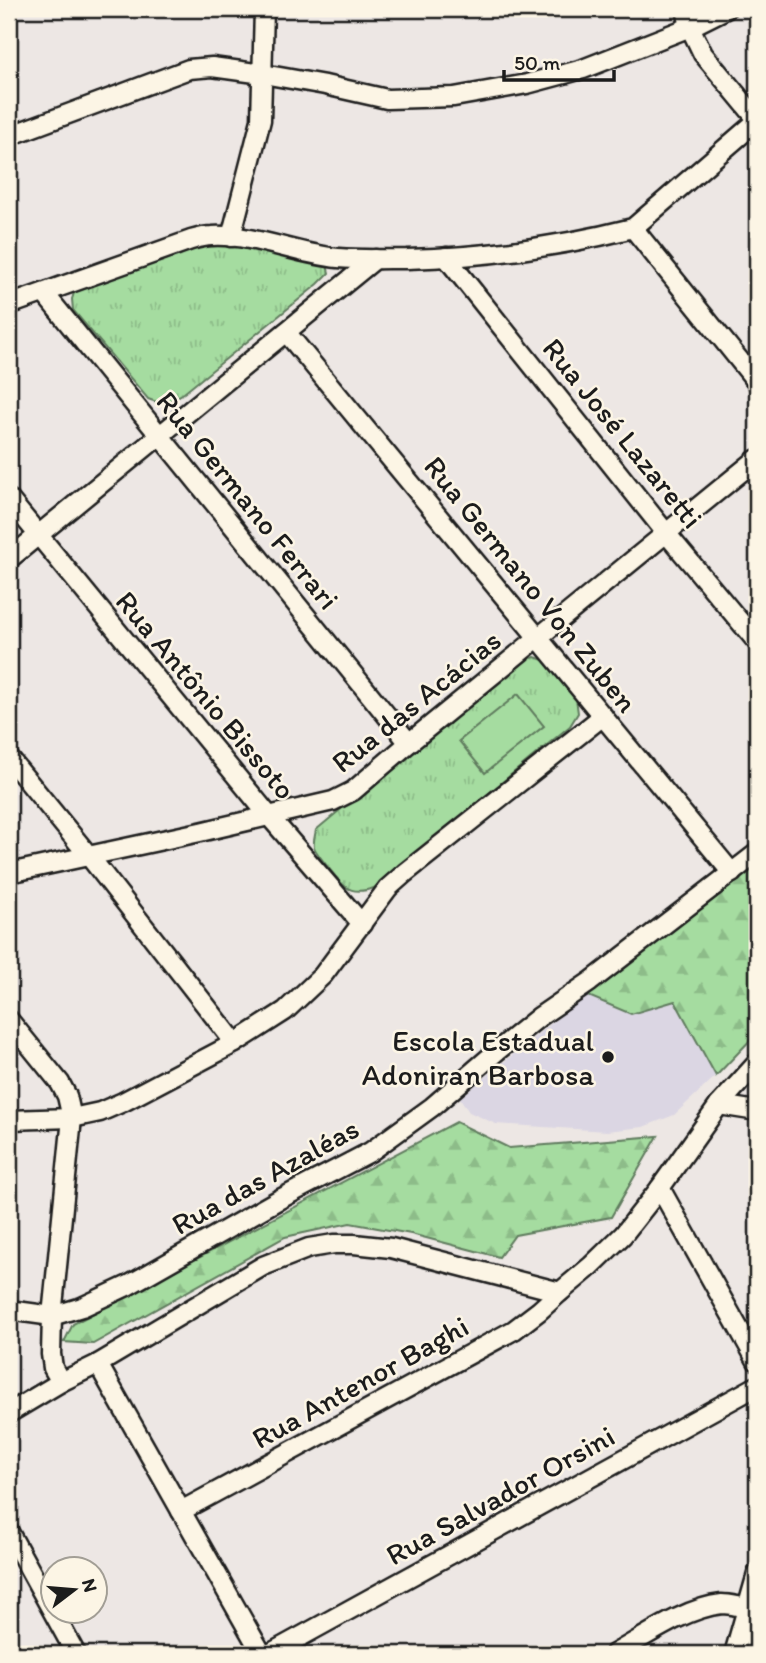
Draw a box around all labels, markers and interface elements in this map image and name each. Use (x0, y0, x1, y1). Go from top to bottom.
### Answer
scale bar (504, 38, 614, 82)
text: 50 m (514, 50, 561, 75)
street label: Rua José Lazaretti (535, 330, 711, 536)
street label: Rua Germano Ferrari (149, 383, 347, 617)
street label: Rua Germano Von Zuben (416, 448, 646, 720)
street label: Rua Antônio Bissoto (108, 583, 304, 807)
street label: Rua das Acácias (324, 621, 508, 781)
place label: Escola Estadual Adoniran Barbosa (362, 1022, 595, 1093)
marker: Escola Estadual Adoniran Barbosa (600, 1049, 616, 1065)
street label: Rua das Azaléas (165, 1109, 365, 1243)
street label: Rua Antenor Baghi (245, 1307, 475, 1457)
street label: Rua Salvador Orsini (379, 1417, 621, 1573)
north arrow (38, 1554, 108, 1624)
text: N (77, 1576, 103, 1595)

